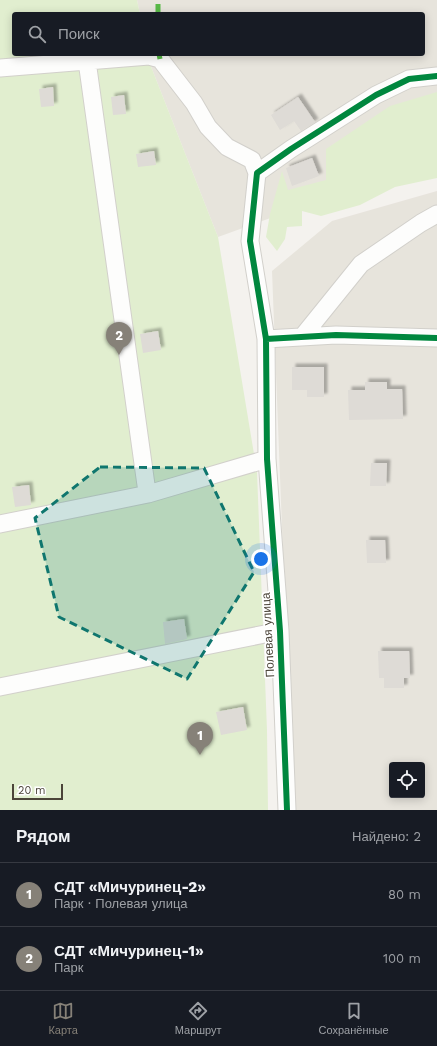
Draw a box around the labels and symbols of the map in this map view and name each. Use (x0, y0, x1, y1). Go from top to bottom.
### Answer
pin: 2 (106, 322, 132, 355)
your location (251, 549, 271, 569)
street label: Полевая улица (259, 592, 277, 678)
pin: 1 (187, 722, 213, 755)
scale bar (12, 782, 63, 801)

